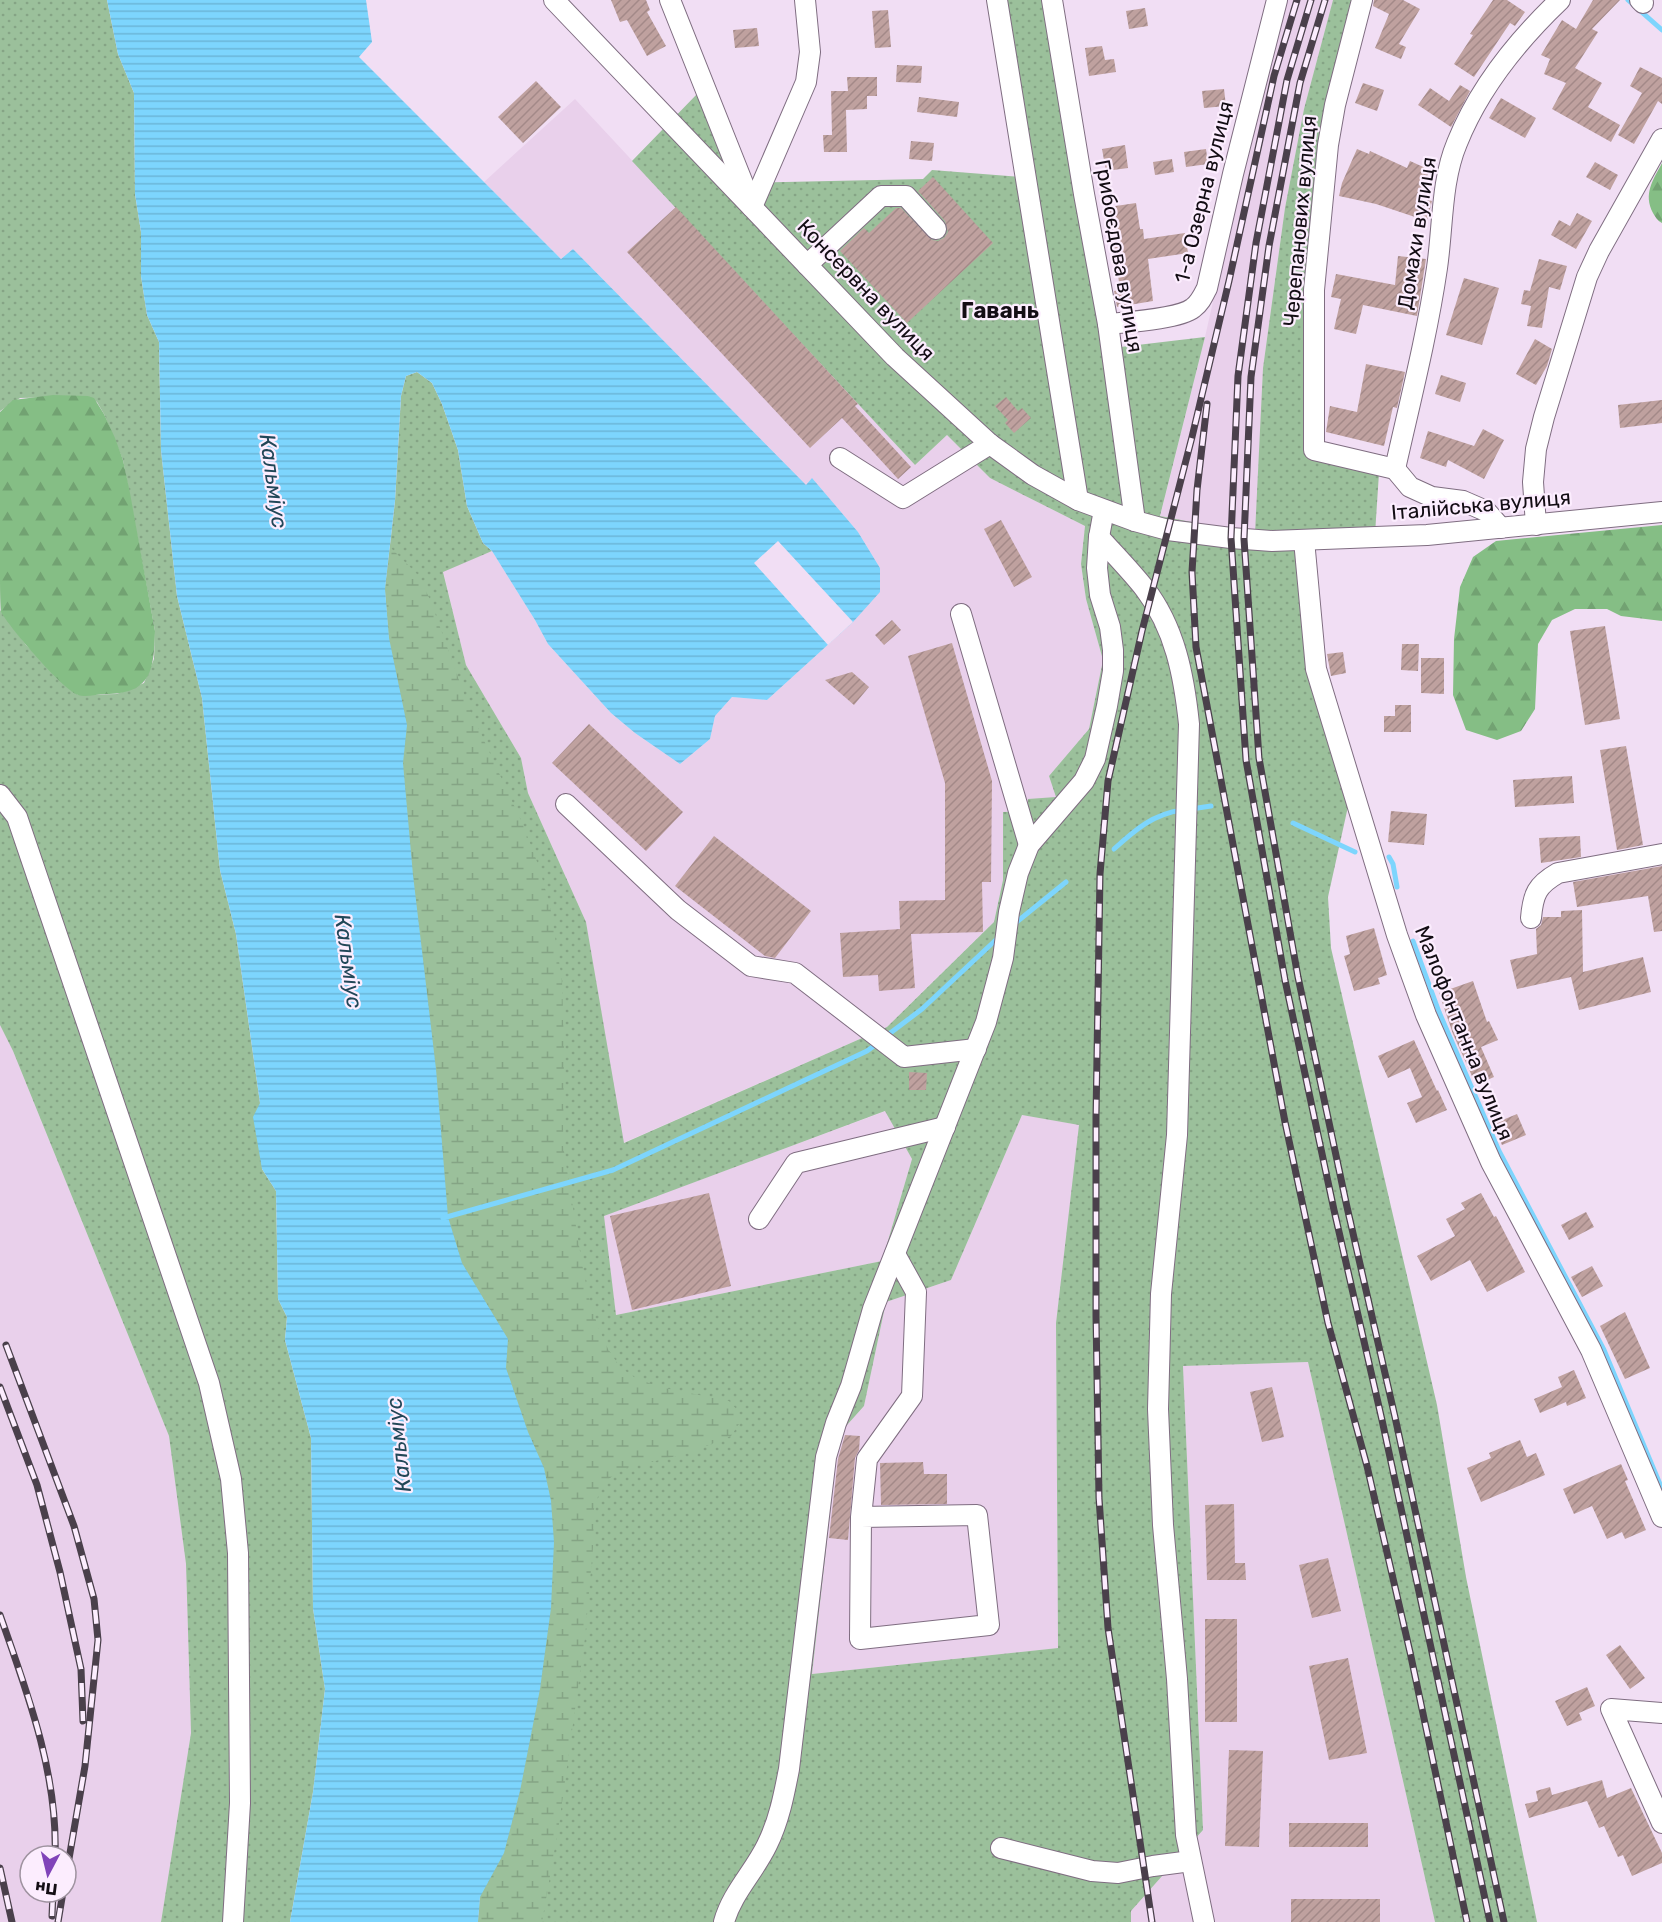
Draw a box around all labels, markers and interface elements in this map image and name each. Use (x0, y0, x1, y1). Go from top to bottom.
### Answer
street label: 1-а Озерна вулиця (1169, 98, 1238, 285)
street label: Черепанових вулиця (1278, 114, 1321, 327)
street label: Домахи вулиця (1392, 155, 1441, 311)
street label: Грибоєдова вулиця (1090, 157, 1149, 354)
street label: Консервна вулиця (792, 214, 940, 366)
district label: Гавань (961, 297, 1039, 324)
water label: Кальміус (254, 432, 294, 530)
street label: Італійська вулиця (1390, 484, 1572, 525)
water label: Кальміус (329, 912, 369, 1010)
street label: Малофонтанна вулиця (1410, 922, 1519, 1144)
water label: Кальміус (380, 1396, 417, 1494)
north arrow (18, 1844, 78, 1904)
text: Пн (34, 1878, 58, 1899)

